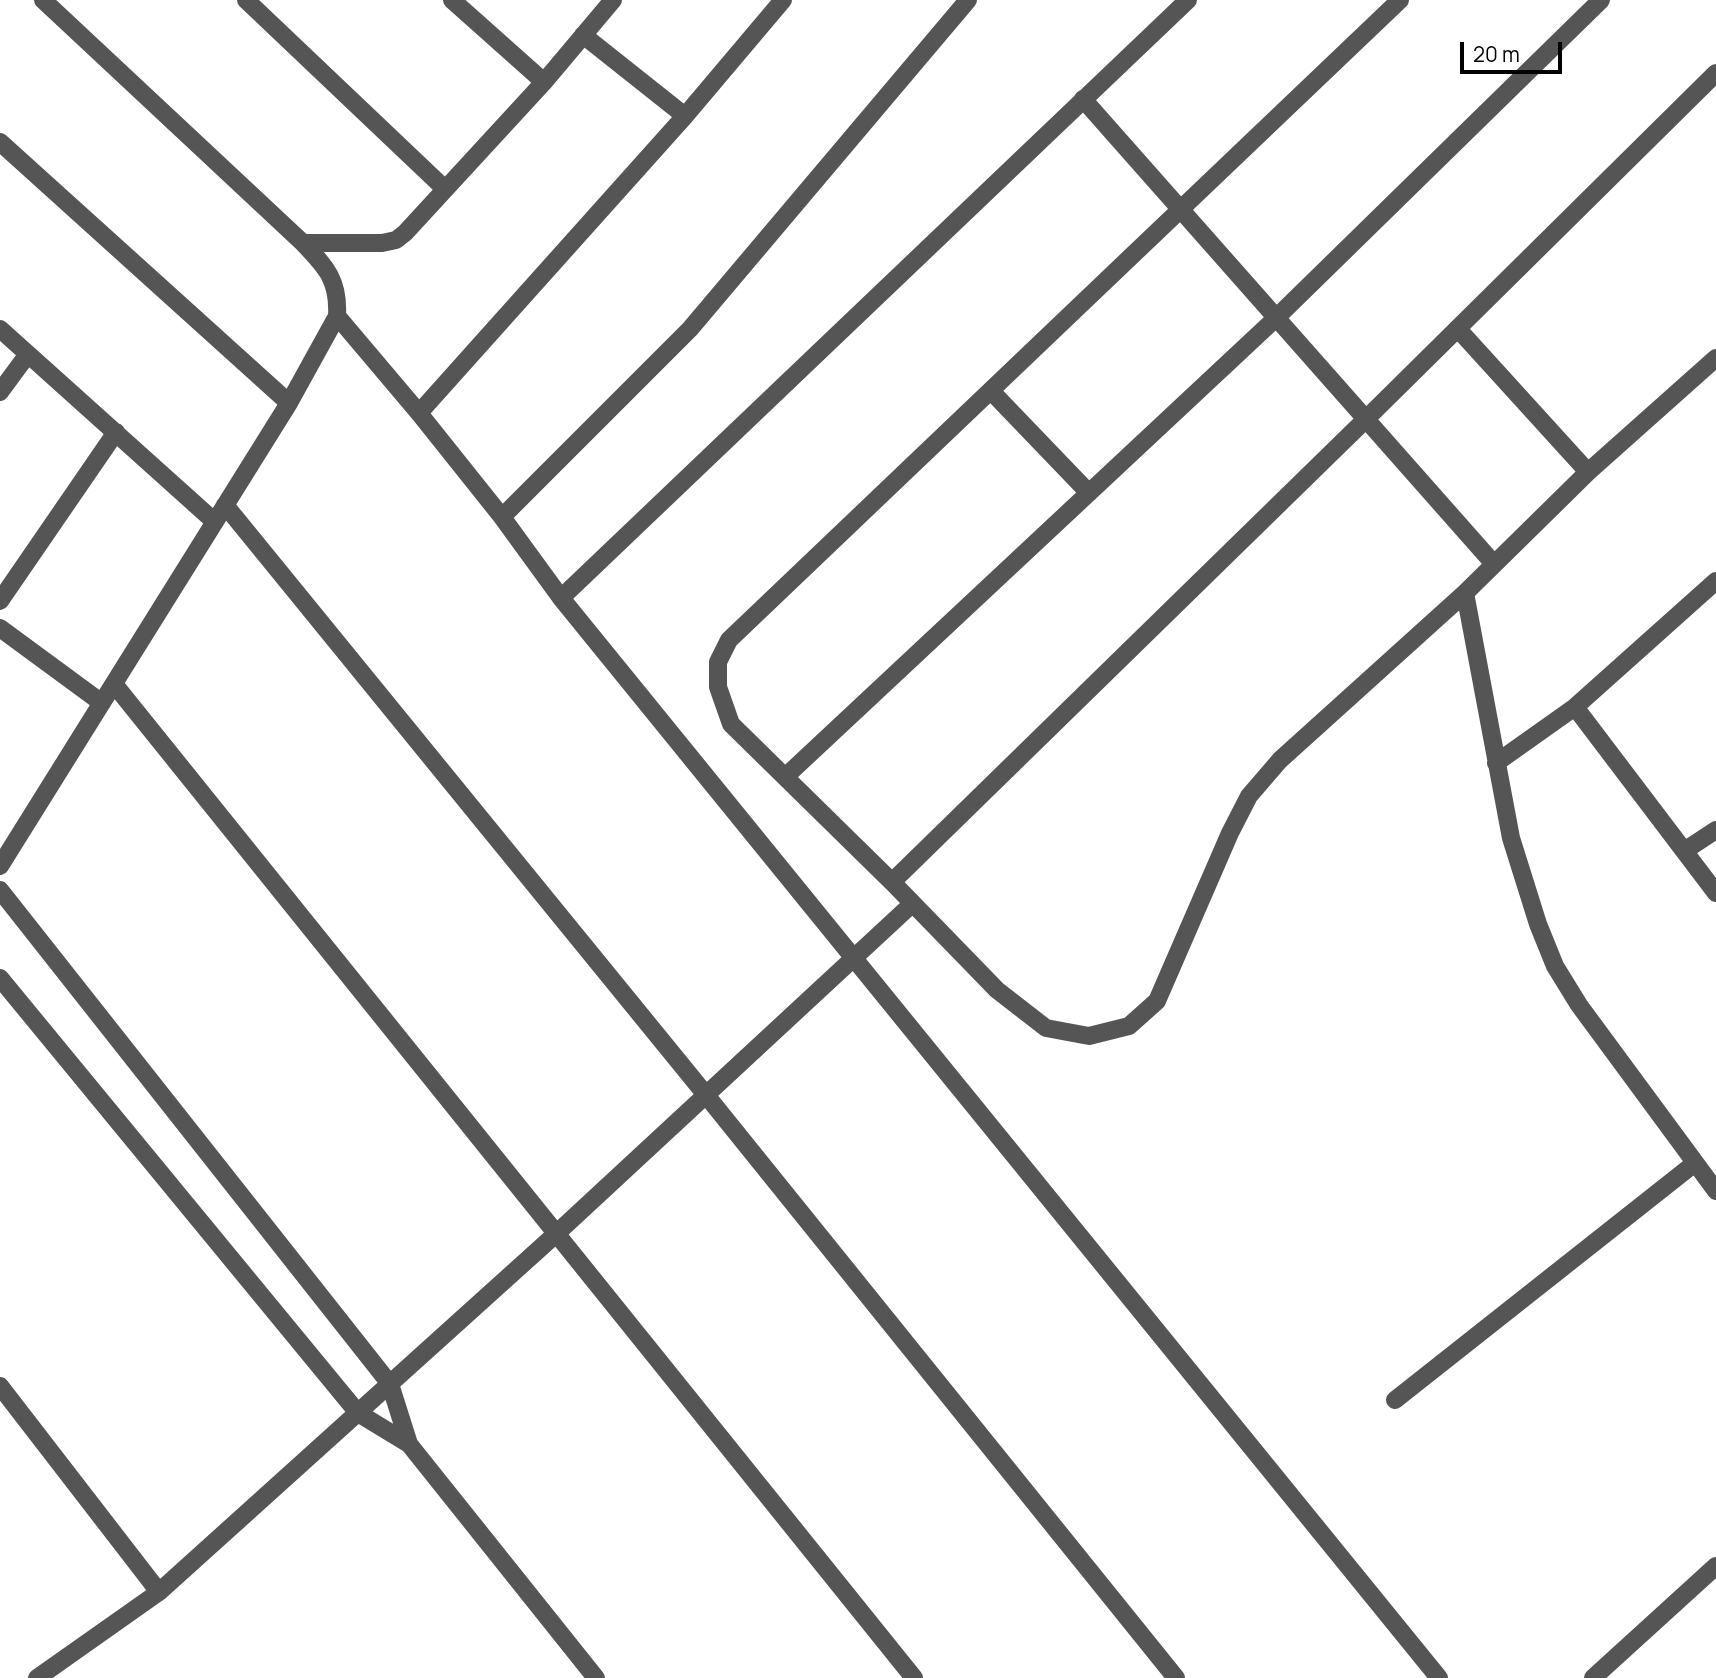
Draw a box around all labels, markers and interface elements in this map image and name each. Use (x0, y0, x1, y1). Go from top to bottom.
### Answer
scale bar (1464, 28, 1566, 72)
text: 20 m (1473, 40, 1520, 68)

